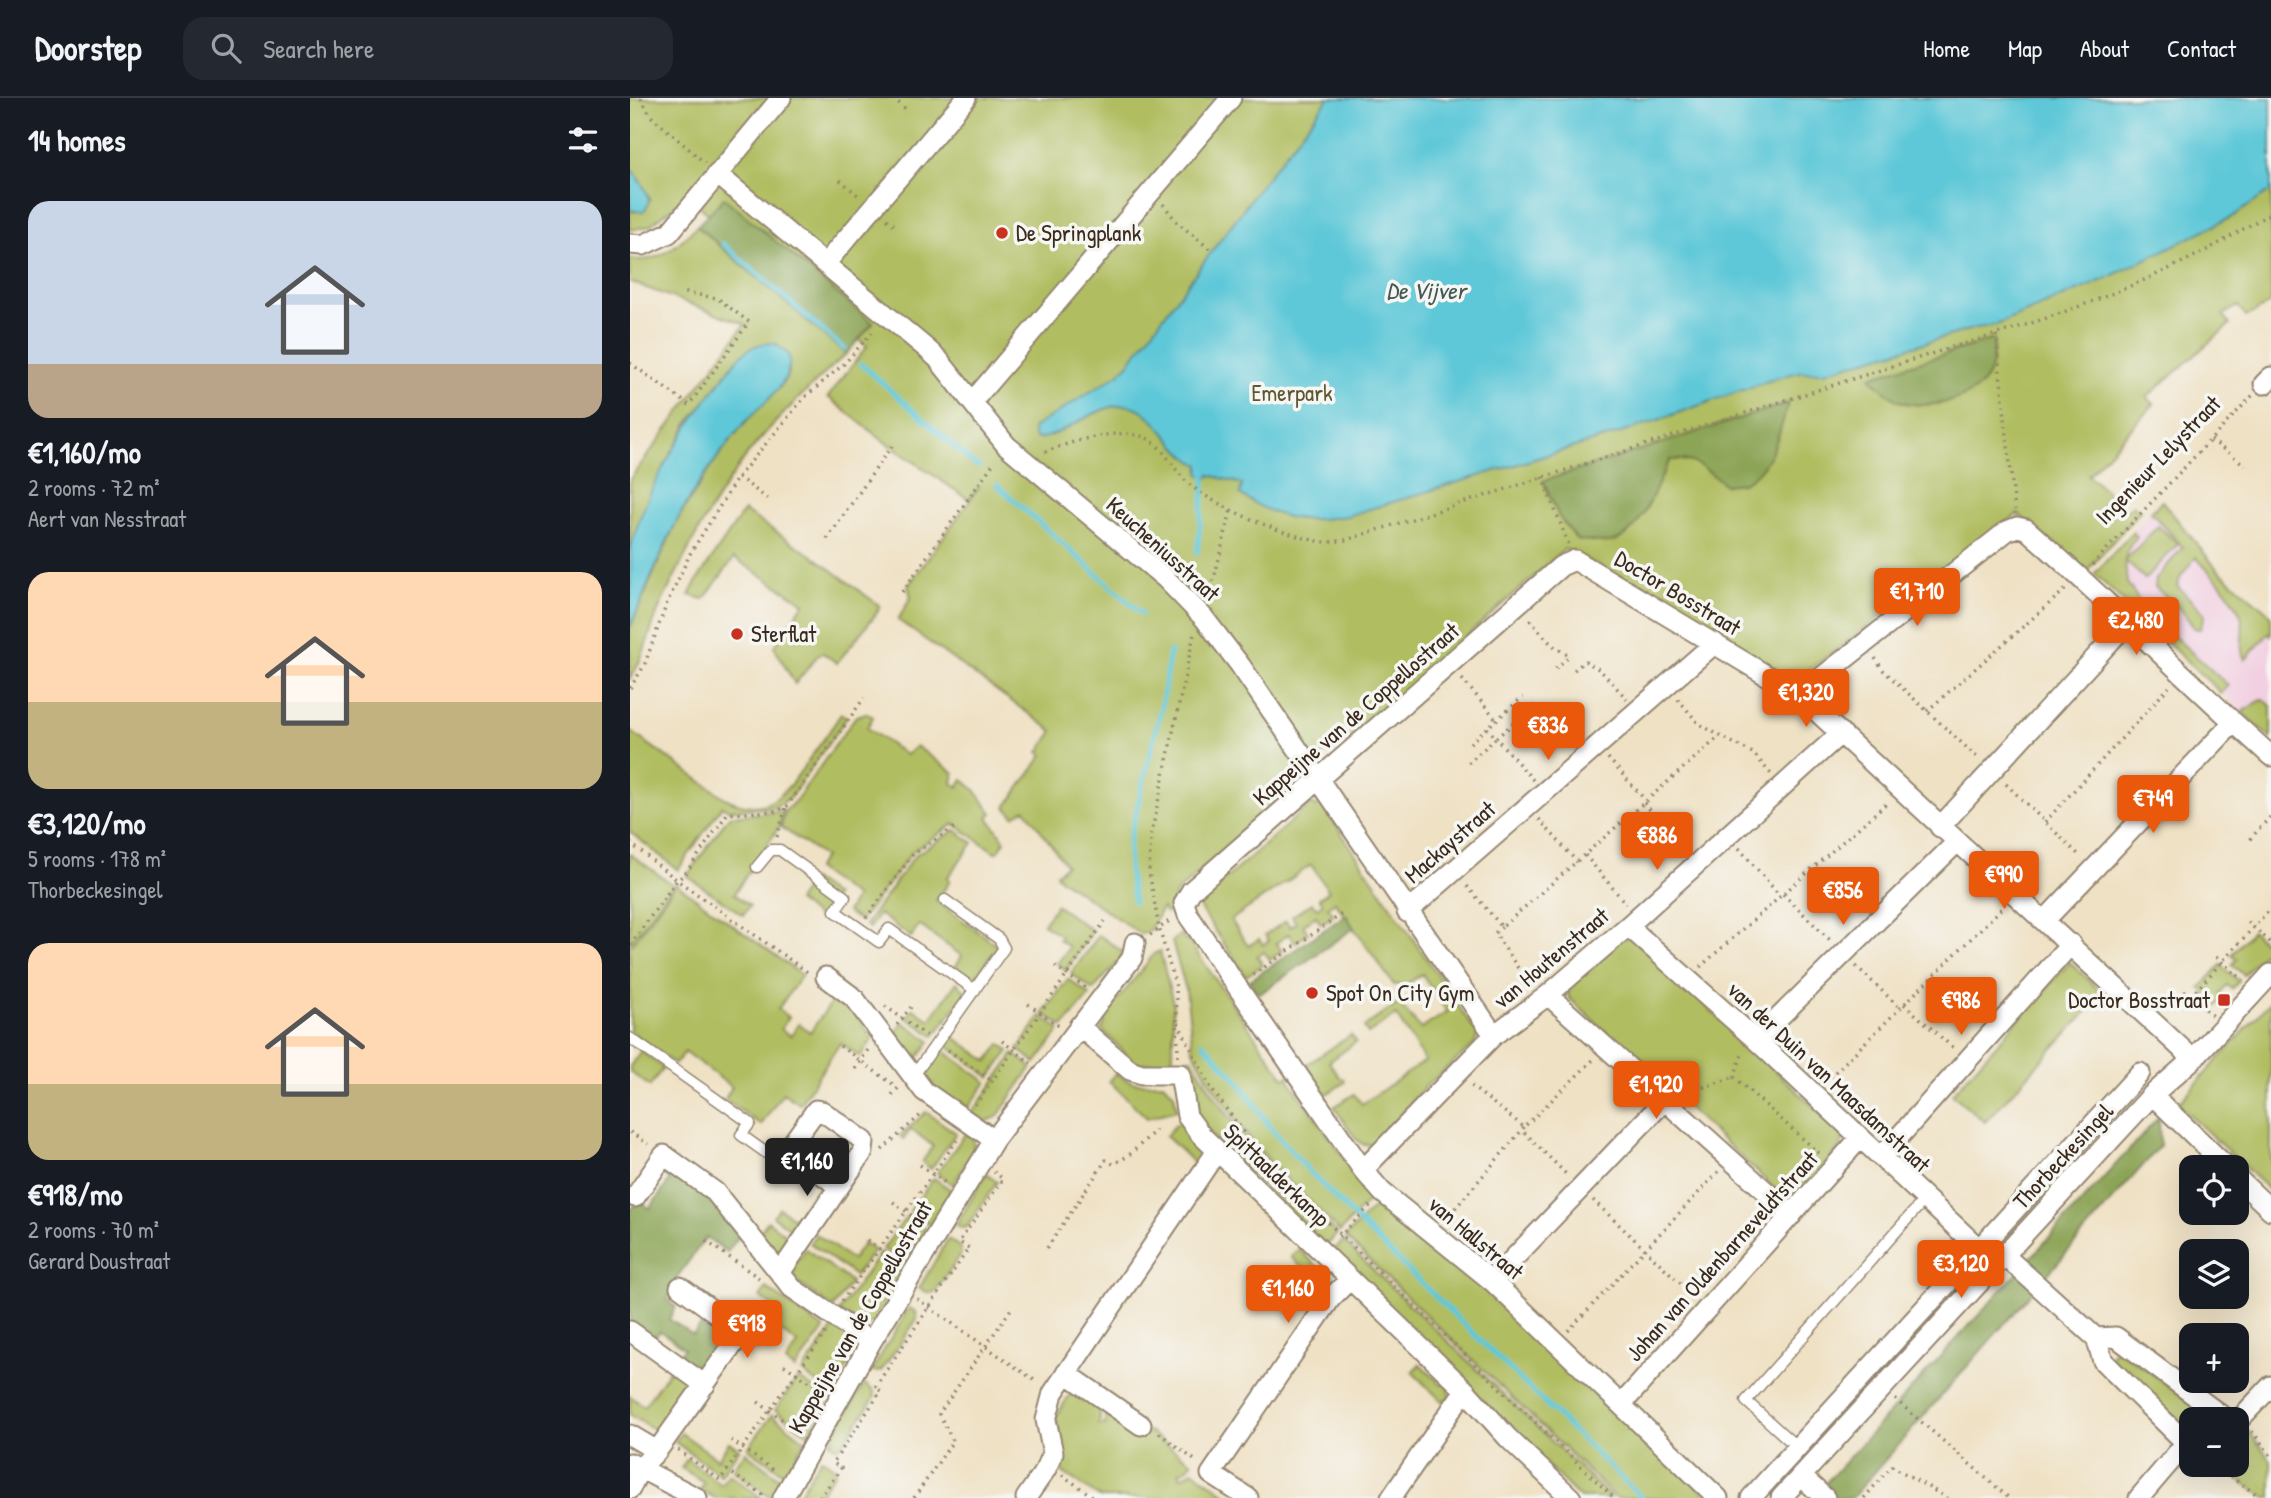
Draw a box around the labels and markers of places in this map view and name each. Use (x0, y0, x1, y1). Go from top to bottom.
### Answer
place label: De Springplank (1016, 217, 1142, 248)
marker: De Springplank (994, 225, 1010, 241)
pin: €1,710 (1860, 568, 1974, 628)
pin: €2,480 (2079, 598, 2193, 657)
place label: Sterflat (751, 618, 817, 649)
marker: Sterflat (729, 626, 745, 642)
pin: €1,320 (1749, 670, 1863, 729)
pin: €836 (1507, 702, 1589, 762)
pin: €749 (2112, 776, 2194, 835)
pin: €886 (1616, 812, 1698, 872)
pin: €990 (1963, 852, 2045, 911)
pin: €856 (1802, 868, 1884, 927)
place label: Spot On City Gym (1326, 977, 1474, 1008)
pin: €986 (1920, 978, 2002, 1037)
place label: Doctor Bosstraat (2068, 984, 2211, 1015)
marker: Spot On City Gym (1304, 985, 1320, 1001)
marker: Doctor Bosstraat (2216, 992, 2232, 1008)
pin: €1,920 (1599, 1062, 1713, 1121)
pin: €1,160 (750, 1138, 864, 1198)
pin: €3,120 (1904, 1240, 2018, 1300)
pin: €1,160 (1231, 1266, 1345, 1325)
pin: €918 (706, 1300, 788, 1360)

